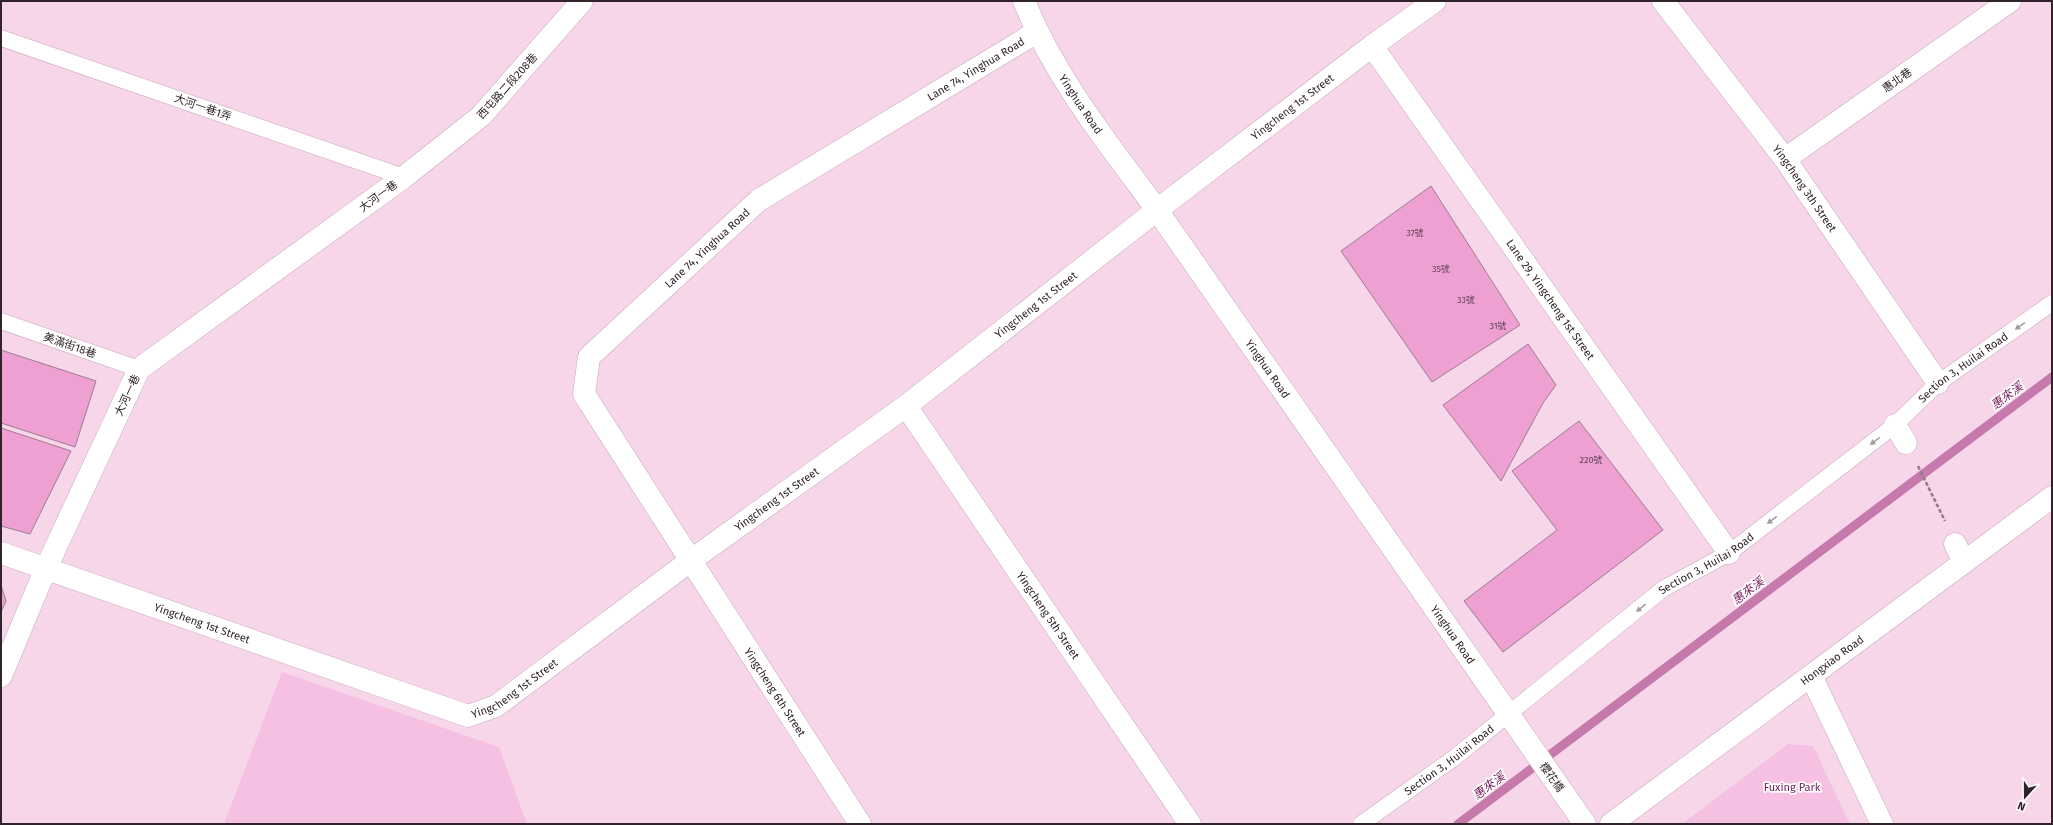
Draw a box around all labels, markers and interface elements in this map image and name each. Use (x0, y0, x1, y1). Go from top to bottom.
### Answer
street label: Lane 74, Yinghua Road (925, 35, 1027, 104)
street label: 西屯路二段208巷 (475, 51, 540, 122)
street label: 惠北巷 (1880, 66, 1915, 95)
street label: Yinghua Road (1056, 72, 1105, 137)
street label: Yingcheng 1st Street (1249, 72, 1337, 143)
street label: 大河一巷1弄 (172, 92, 233, 123)
street label: Yingcheng 3th Street (1770, 143, 1839, 235)
street label: 大河一巷 (357, 178, 400, 215)
street label: Lane 74, Yinghua Road (662, 206, 753, 291)
house number: 37號 (1406, 228, 1424, 238)
street label: Lane 29, Yingcheng 1st Street (1503, 237, 1597, 362)
house number: 35號 (1432, 264, 1450, 274)
street label: Yingcheng 1st Street (992, 269, 1080, 341)
house number: 33號 (1457, 295, 1475, 305)
house number: 31號 (1489, 321, 1507, 331)
one-way arrow (2015, 322, 2025, 330)
street label: 美滿街18巷 (42, 330, 98, 361)
street label: Section 3, Huilai Road (1916, 330, 2011, 406)
street label: Yinghua Road (1242, 337, 1292, 401)
street label: 大河一巷 (112, 373, 143, 418)
water label: 惠來溪 (1988, 378, 2027, 412)
one-way arrow (1869, 437, 1880, 445)
house number: 220號 (1580, 455, 1602, 465)
street label: Yingcheng 1st Street (732, 465, 821, 534)
one-way arrow (1766, 516, 1777, 524)
street label: Section 3, Huilai Road (1656, 530, 1757, 597)
street label: Yingcheng 5th Street (1014, 569, 1082, 662)
water label: 惠來溪 (1729, 573, 1768, 607)
street label: Yingcheng 1st Street (152, 601, 252, 646)
street label: Yinghua Road (1428, 603, 1477, 667)
one-way arrow (1635, 603, 1646, 612)
street label: Hongxiao Road (1798, 633, 1866, 688)
street label: Yingcheng 6th Street (741, 646, 808, 739)
street label: Yingcheng 1st Street (470, 656, 560, 721)
street label: Section 3, Huilai Road (1402, 722, 1497, 798)
street label: 櫻花橋 (1537, 760, 1566, 795)
water label: 惠來溪 (1470, 768, 1509, 802)
north arrow (2005, 777, 2045, 817)
park label: Fuxing Park (1764, 781, 1821, 794)
text: N (2016, 798, 2027, 813)

